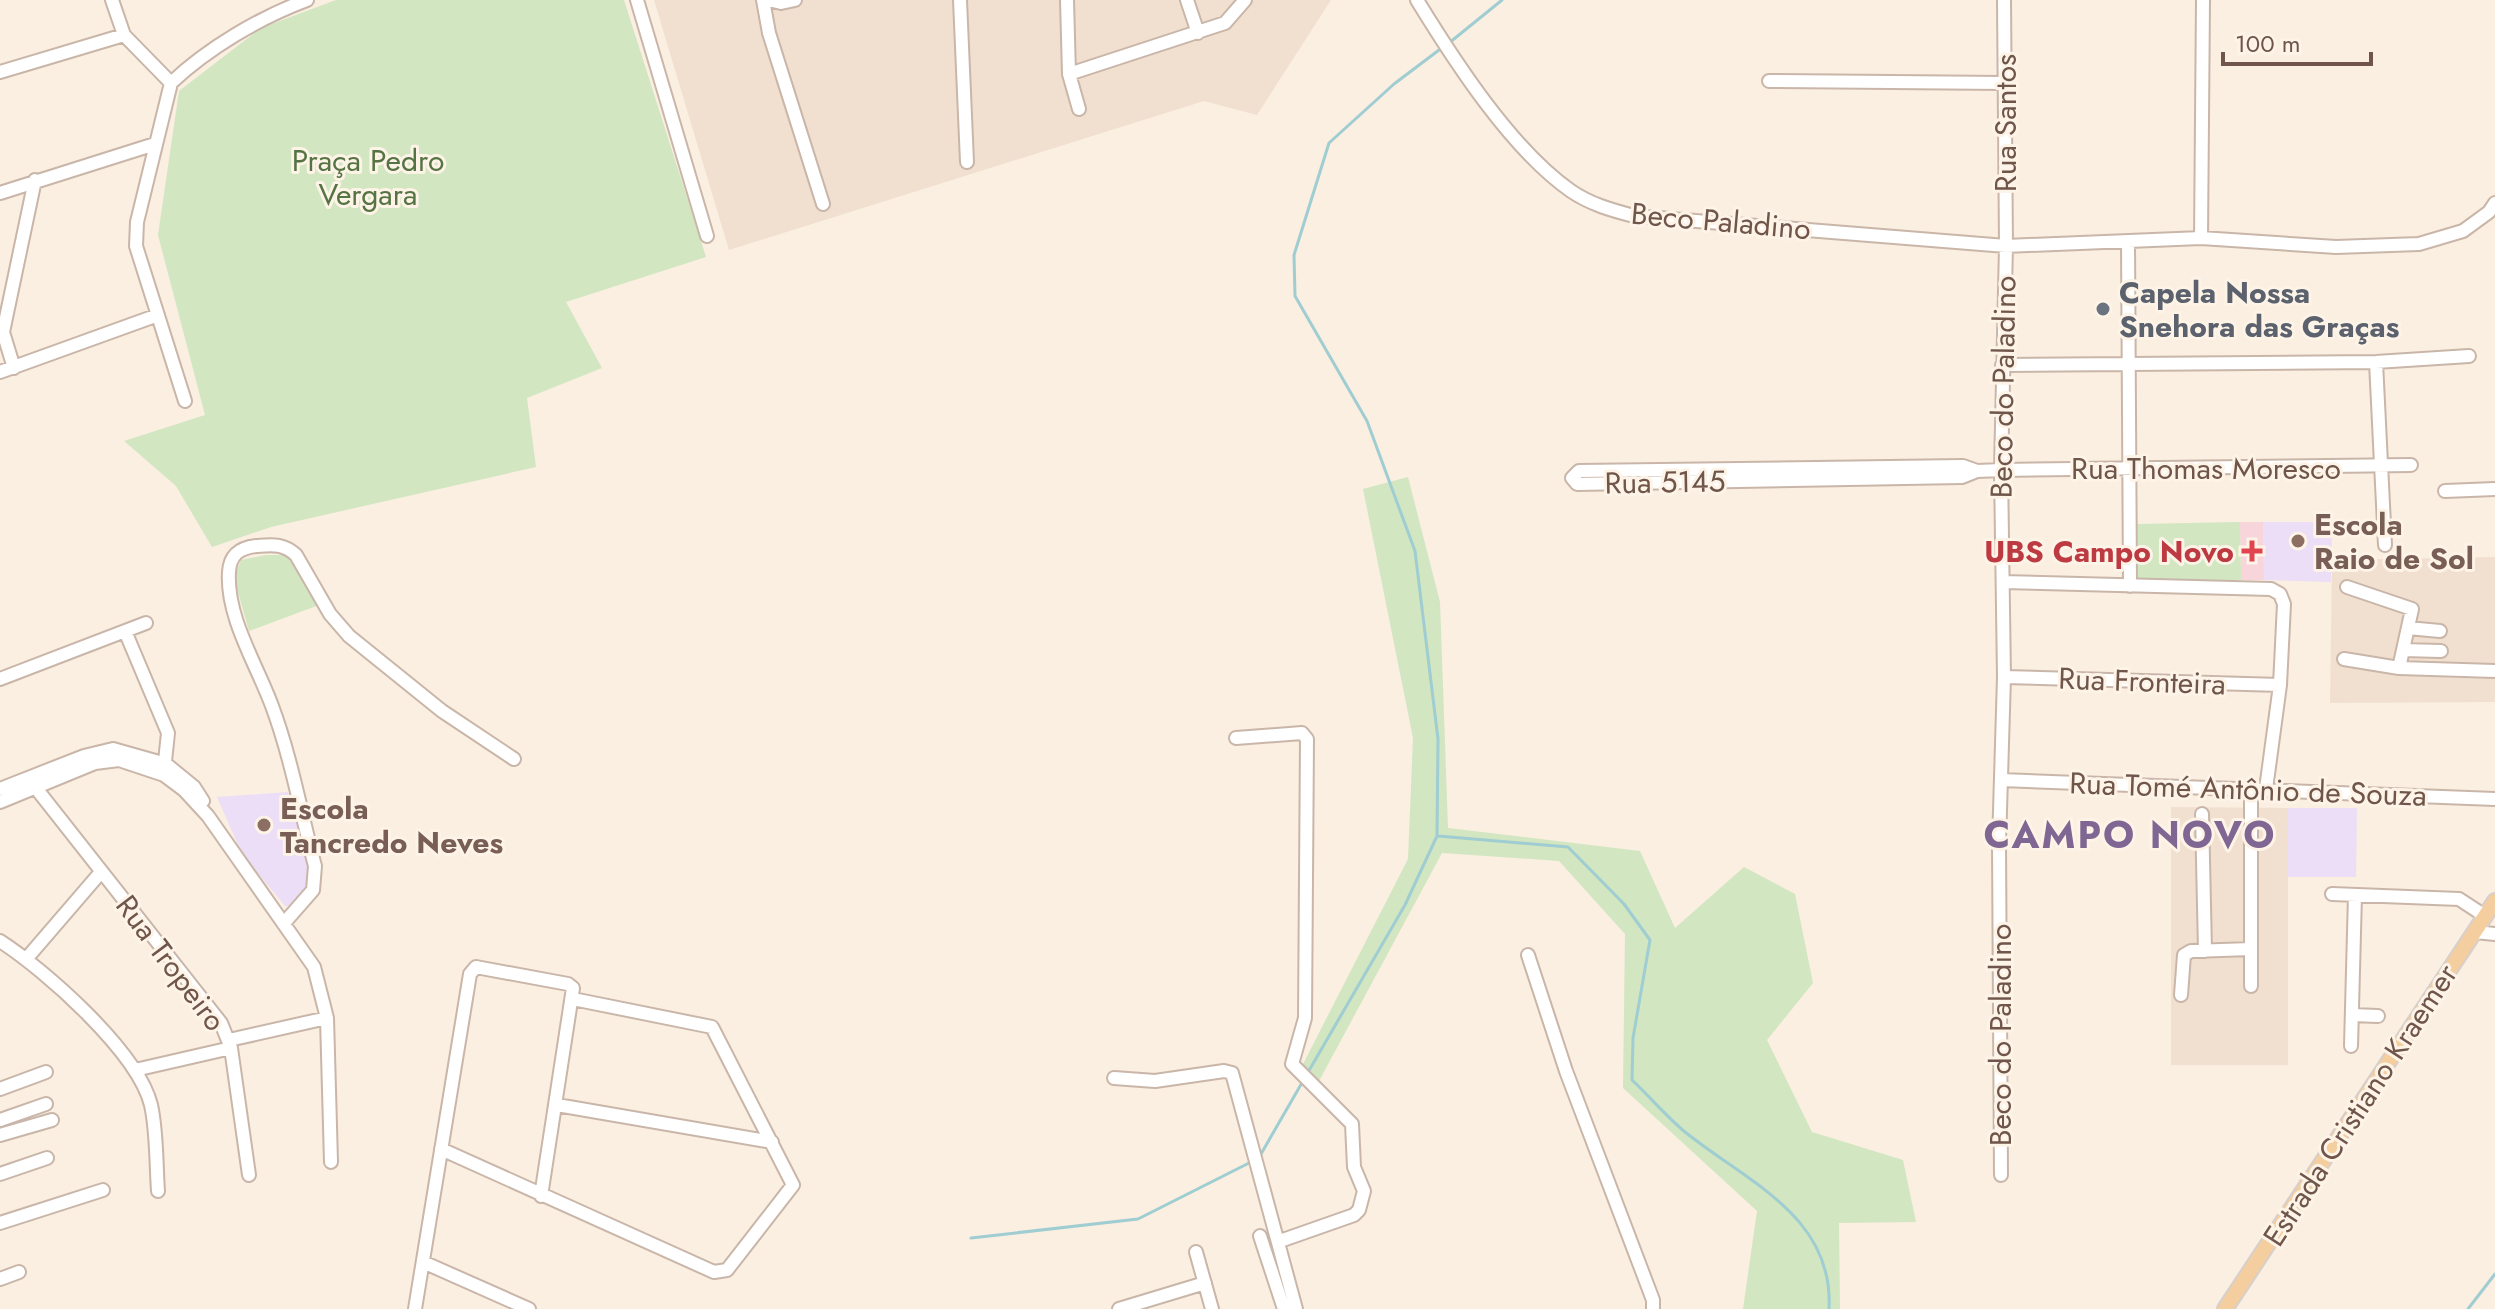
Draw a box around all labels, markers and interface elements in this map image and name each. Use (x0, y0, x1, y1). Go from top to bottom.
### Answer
scale bar (2223, 16, 2371, 66)
text: 100 m (2235, 26, 2301, 61)
street label: Rua Santos (1984, 54, 2027, 192)
park label: Praça Pedro Vergara (292, 139, 444, 216)
street label: Beco Paladino (1629, 192, 1813, 250)
place label: Capela Nossa Snehora das Graças (2119, 271, 2399, 348)
street label: Beco do Paladino (1980, 275, 2026, 499)
marker: Capela Nossa Snehora das Graças (2094, 300, 2112, 318)
street label: Rua Thomas Moresco (2071, 447, 2341, 490)
street label: Rua 5145 (1604, 459, 1726, 505)
place label: Escola Raio de Sol (2314, 503, 2474, 580)
place label: UBS Campo Novo (1984, 530, 2234, 573)
marker: Escola Raio de Sol (2289, 532, 2307, 550)
marker: UBS Campo Novo (2241, 540, 2263, 562)
street label: Rua Fronteira (2058, 657, 2226, 705)
street label: Rua Tomé Antônio de Souza (2069, 761, 2427, 817)
place label: Escola Tancredo Neves (280, 787, 503, 864)
district label: CAMPO NOVO (1984, 807, 2276, 862)
marker: Escola Tancredo Neves (255, 816, 273, 834)
street label: Rua Tropeiro (106, 886, 236, 1040)
street label: Beco do Paladino (1979, 924, 2022, 1146)
street label: Estrada Cristiano Kraemer (2252, 955, 2468, 1255)

